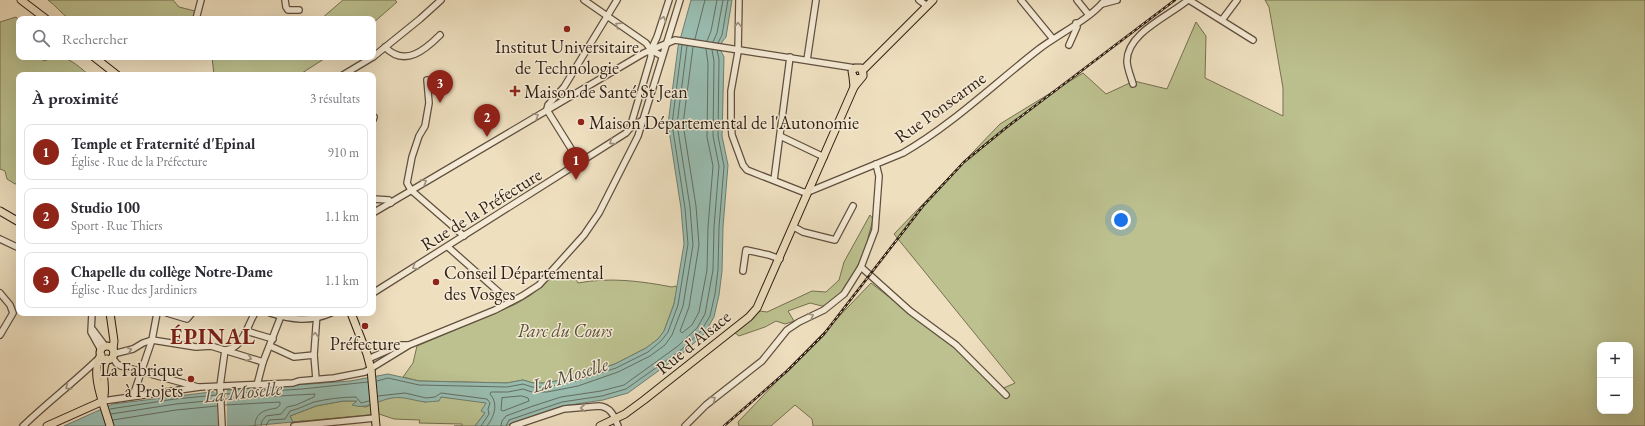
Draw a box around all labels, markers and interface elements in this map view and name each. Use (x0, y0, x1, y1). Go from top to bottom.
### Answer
one-way arrow (658, 15, 667, 22)
search box (16, 16, 376, 60)
one-way arrow (615, 22, 622, 29)
one-way arrow (734, 22, 742, 28)
marker: Institut Universitaire de Technologie (562, 24, 572, 34)
icon: search (30, 27, 52, 49)
text: Rechercher (62, 29, 128, 48)
place label: Institut Universitaire de Technologie (495, 35, 639, 79)
street label: Rue Ponscarme (890, 66, 990, 148)
pin: 3 (427, 70, 453, 103)
place label: Maison de Santé St Jean (524, 80, 688, 103)
marker: Maison de Santé St Jean (509, 85, 521, 97)
text: À proximité (32, 87, 118, 109)
text: 3 résultats (310, 90, 360, 107)
pin: 2 (474, 104, 500, 137)
place label: Maison Départemental de l'Autonomie (589, 111, 859, 134)
one-way arrow (532, 114, 539, 121)
marker: Maison Départemental de l'Autonomie (576, 117, 586, 127)
text: Temple et Fraternité d'Epinal (71, 134, 255, 153)
one-way arrow (609, 137, 616, 145)
text: 1 (43, 144, 49, 161)
text: 910 m (328, 144, 359, 161)
pin: 1 (563, 147, 589, 180)
text: Église · Rue de la Préfecture (71, 153, 207, 170)
street label: Rue de la Préfecture (416, 163, 546, 255)
one-way arrow (420, 179, 427, 186)
text: Studio 100 (71, 198, 140, 217)
text: 2 (43, 208, 49, 225)
text: 1.1 km (325, 208, 359, 225)
your location (1111, 210, 1131, 230)
text: Sport · Rue Thiers (71, 217, 162, 234)
place label: Conseil Départemental des Vosges (444, 261, 603, 305)
text: Chapelle du collège Notre-Dame (71, 262, 273, 281)
one-way arrow (412, 262, 419, 269)
text: 3 (43, 272, 49, 289)
text: 1.1 km (325, 272, 359, 289)
marker: Conseil Départemental des Vosges (431, 277, 441, 287)
text: Église · Rue des Jardiniers (71, 281, 197, 298)
street label: Rue d'Alsace (651, 305, 735, 379)
one-way arrow (807, 313, 815, 321)
park label: Parc du Cours (518, 319, 613, 342)
marker: Préfecture (360, 321, 370, 331)
district label: ÉPINAL (170, 322, 256, 351)
one-way arrow (311, 332, 320, 338)
place label: Préfecture (330, 332, 400, 355)
map controls (1597, 342, 1633, 414)
button: + (1597, 342, 1633, 378)
one-way arrow (126, 346, 133, 355)
water label: La Moselle (528, 351, 612, 399)
one-way arrow (246, 353, 253, 362)
place label: La Fabrique à Projets (100, 358, 183, 402)
marker: La Fabrique à Projets (186, 374, 196, 384)
water label: La Moselle (202, 375, 284, 409)
button: − (1597, 378, 1633, 414)
one-way arrow (66, 382, 73, 389)
one-way arrow (709, 397, 716, 404)
one-way arrow (580, 403, 586, 412)

